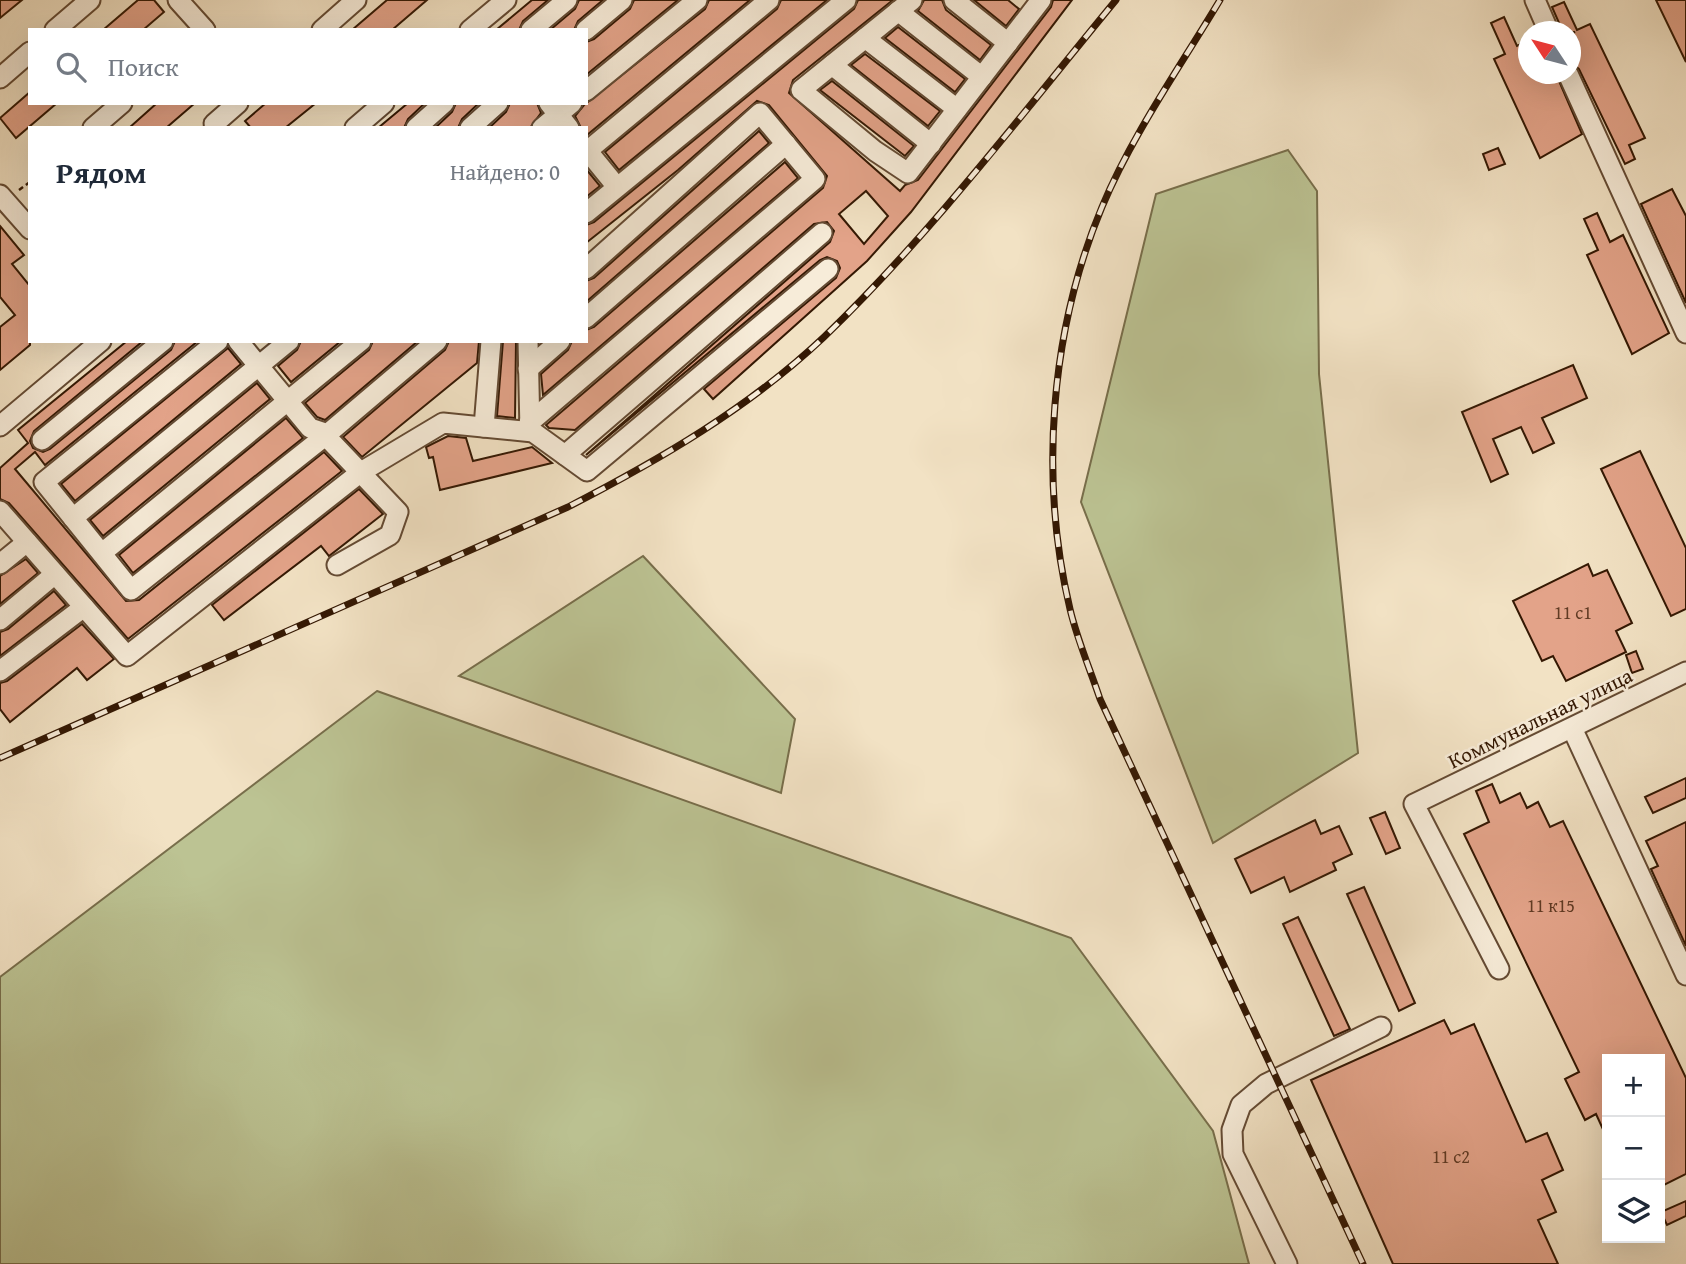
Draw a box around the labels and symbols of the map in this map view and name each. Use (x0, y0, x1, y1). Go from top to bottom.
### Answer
north arrow (1518, 21, 1581, 84)
house number: 11 с1 (1554, 599, 1592, 626)
street label: Коммунальная улица (1442, 660, 1638, 776)
house number: 11 к15 (1527, 892, 1575, 919)
house number: 11 с2 (1432, 1143, 1470, 1170)

